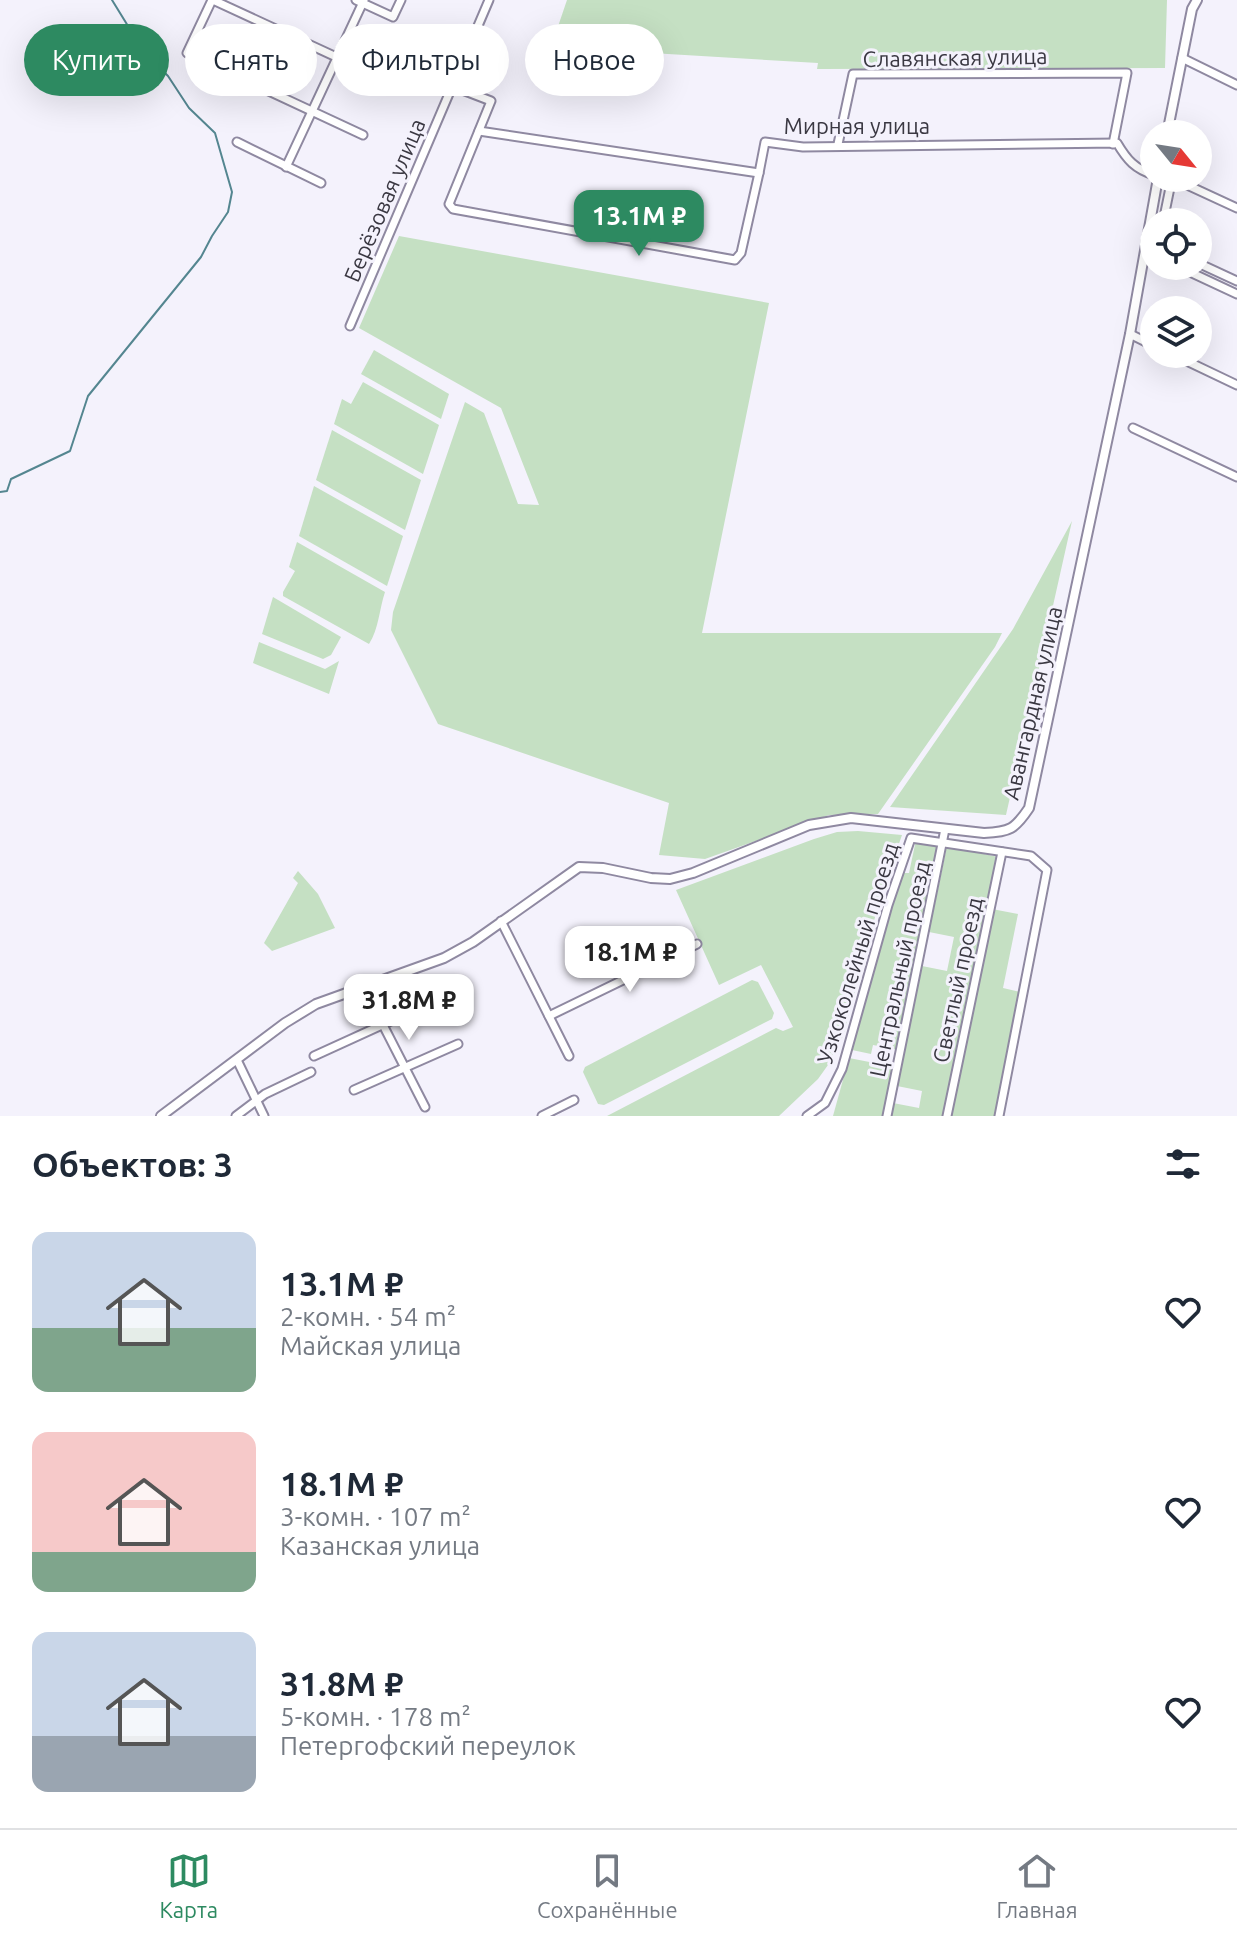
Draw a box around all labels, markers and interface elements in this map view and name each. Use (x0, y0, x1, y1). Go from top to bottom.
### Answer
chip: Купить (24, 24, 169, 96)
chip: Снять (185, 24, 317, 96)
chip: Фильтры (333, 24, 509, 96)
chip: Новое (525, 24, 664, 96)
street label: Славянская улица (862, 43, 1048, 71)
street label: Мирная улица (784, 113, 930, 138)
street label: Берёзовая улица (338, 115, 430, 285)
north arrow (1140, 120, 1212, 192)
map controls (1140, 120, 1212, 368)
pin: 13.1M ₽ (565, 190, 713, 258)
text: 13.1M ₽ (592, 201, 686, 230)
button: locate (1140, 208, 1212, 280)
button: layers (1140, 296, 1212, 368)
street label: Авангардная улица (998, 604, 1066, 802)
street label: Узкоколейный проезд (811, 839, 903, 1066)
street label: Центральный проезд (864, 859, 934, 1079)
street label: Светлый проезд (927, 895, 987, 1065)
pin: 18.1M ₽ (556, 926, 704, 994)
text: 18.1M ₽ (583, 937, 677, 966)
pin: 31.8M ₽ (335, 974, 483, 1042)
text: 31.8M ₽ (362, 985, 456, 1014)
icon: filters (1161, 1142, 1205, 1186)
text: Объектов: 3 (32, 1145, 233, 1183)
icon: home (96, 1264, 192, 1360)
text: 13.1M ₽ (280, 1264, 403, 1302)
icon: heart (1161, 1290, 1205, 1334)
text: 2-комн. · 54 m² (280, 1302, 456, 1331)
text: Майская улица (280, 1331, 461, 1360)
icon: home (96, 1464, 192, 1560)
text: 18.1M ₽ (280, 1464, 403, 1502)
icon: heart (1161, 1490, 1205, 1534)
text: 3-комн. · 107 m² (280, 1502, 471, 1531)
text: Казанская улица (280, 1531, 480, 1560)
icon: home (96, 1664, 192, 1760)
text: 31.8M ₽ (280, 1664, 403, 1702)
icon: heart (1161, 1690, 1205, 1734)
text: 5-комн. · 178 m² (280, 1702, 471, 1731)
text: Петергофский переулок (280, 1731, 576, 1760)
tab: Карта (159, 1849, 218, 1922)
tab: Сохранённые (537, 1849, 678, 1922)
tab: Главная (996, 1849, 1078, 1922)

